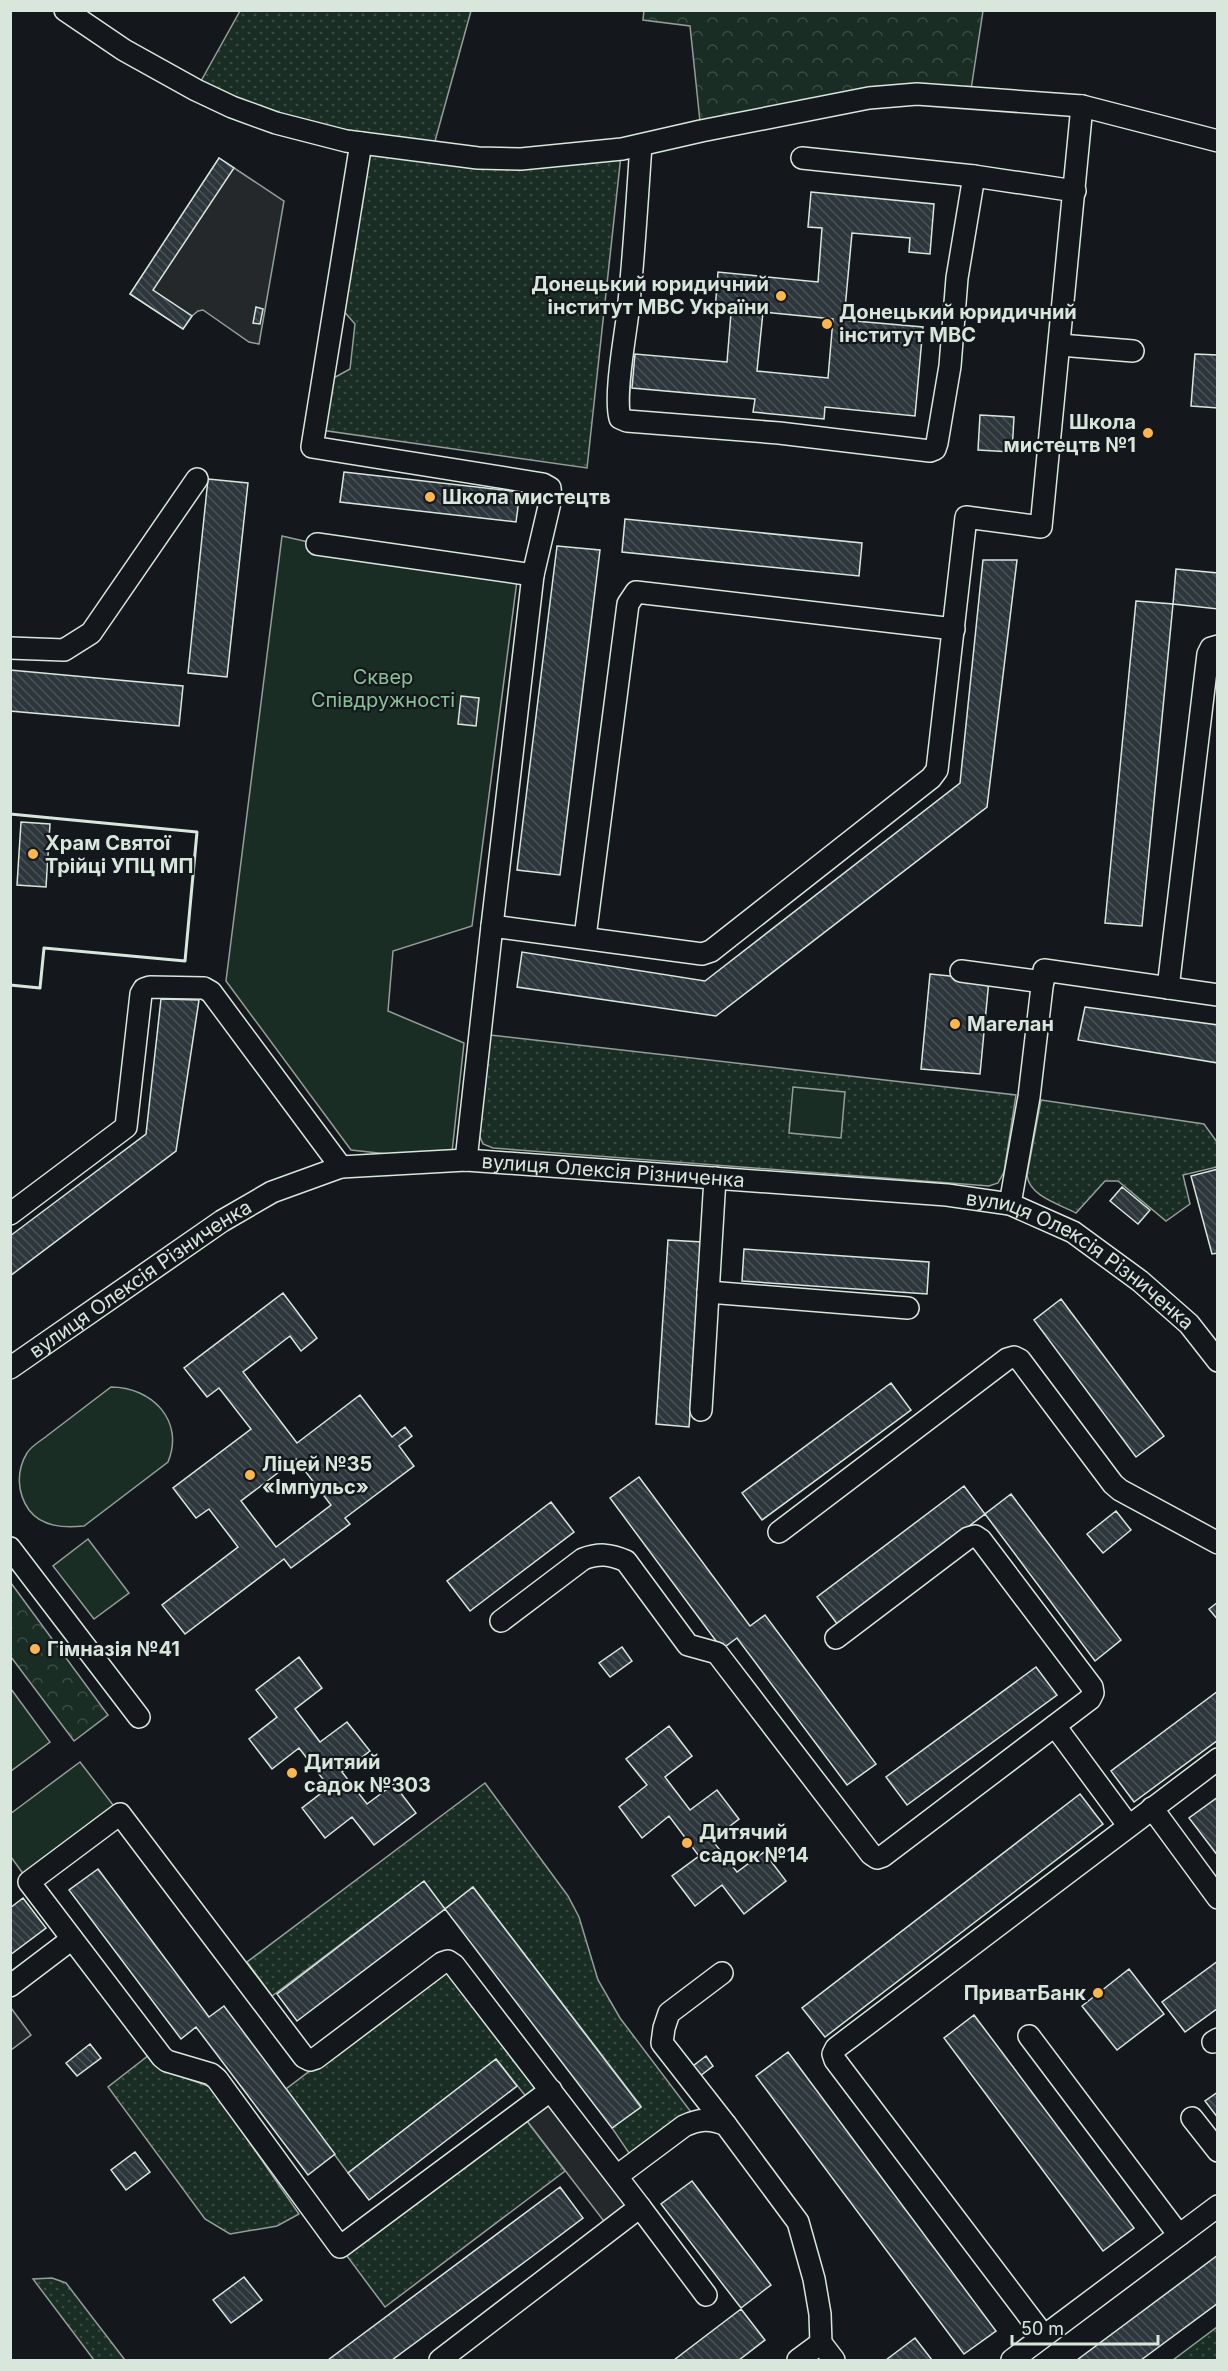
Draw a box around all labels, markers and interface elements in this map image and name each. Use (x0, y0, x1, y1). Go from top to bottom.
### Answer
place label: Донецький юридичний інститут МВС України (531, 272, 769, 319)
marker: Донецький юридичний інститут МВС України (774, 289, 788, 303)
place label: Донецький юридичний інститут МВС (839, 300, 1077, 347)
marker: Донецький юридичний інститут МВС (820, 317, 834, 331)
place label: Школа мистецтв №1 (1004, 410, 1136, 457)
marker: Школа мистецтв №1 (1141, 426, 1155, 440)
place label: Школа мистецтв (442, 485, 611, 509)
marker: Школа мистецтв (423, 490, 437, 504)
park label: Сквер Співдружності (311, 665, 455, 712)
place label: Храм Святої Трійці УПЦ МП (45, 831, 193, 878)
marker: Храм Святої Трійці УПЦ МП (26, 847, 40, 861)
place label: Магелан (967, 1012, 1054, 1036)
marker: Магелан (948, 1017, 962, 1031)
street label: вулиця Олексія Різниченка (481, 1149, 746, 1192)
street label: вулиця Олексія Різниченка (965, 1186, 1199, 1335)
street label: вулиця Олексія Різниченка (25, 1195, 256, 1363)
place label: Ліцей №35 «Імпульс» (262, 1452, 372, 1499)
marker: Ліцей №35 «Імпульс» (243, 1468, 257, 1482)
place label: Гімназія №41 (47, 1637, 180, 1661)
marker: Гімназія №41 (28, 1642, 42, 1656)
place label: Дитяий садок №303 (304, 1750, 431, 1797)
marker: Дитяий садок №303 (285, 1766, 299, 1780)
place label: Дитячий садок №14 (699, 1820, 809, 1867)
marker: Дитячий садок №14 (680, 1836, 694, 1850)
place label: ПриватБанк (964, 1981, 1086, 2005)
marker: ПриватБанк (1091, 1986, 1105, 2000)
scale bar (1012, 2308, 1158, 2346)
text: 50 m (1021, 2318, 1064, 2339)

